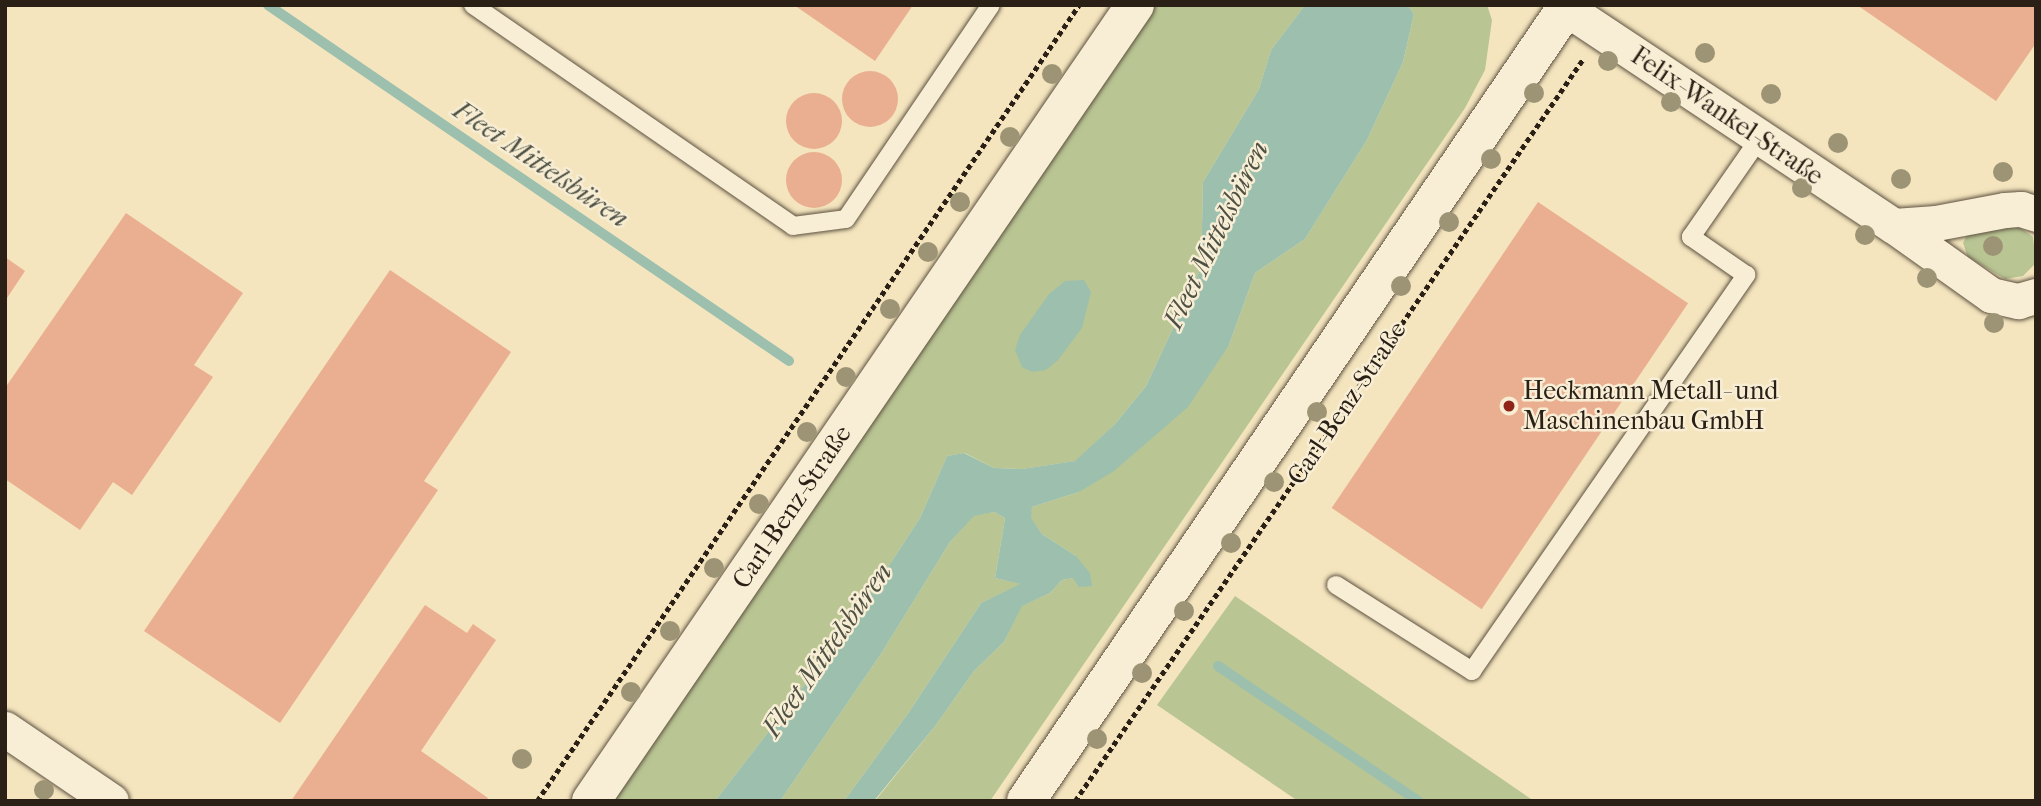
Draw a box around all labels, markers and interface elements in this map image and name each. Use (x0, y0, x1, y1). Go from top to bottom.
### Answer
street label: Felix-Wankel-Straße (1625, 40, 1829, 192)
water label: Fleet Mittelsbüren (447, 93, 635, 235)
water label: Fleet Mittelsbüren (1156, 136, 1276, 334)
street label: Carl-Benz-Straße (1281, 315, 1413, 491)
place label: Heckmann Metall- und Maschinenbau GmbH (1523, 375, 1779, 436)
marker: Heckmann Metall- und Maschinenbau GmbH (1501, 398, 1517, 414)
street label: Carl-Benz-Straße (726, 419, 858, 595)
water label: Fleet Mittelsbüren (755, 557, 899, 743)

